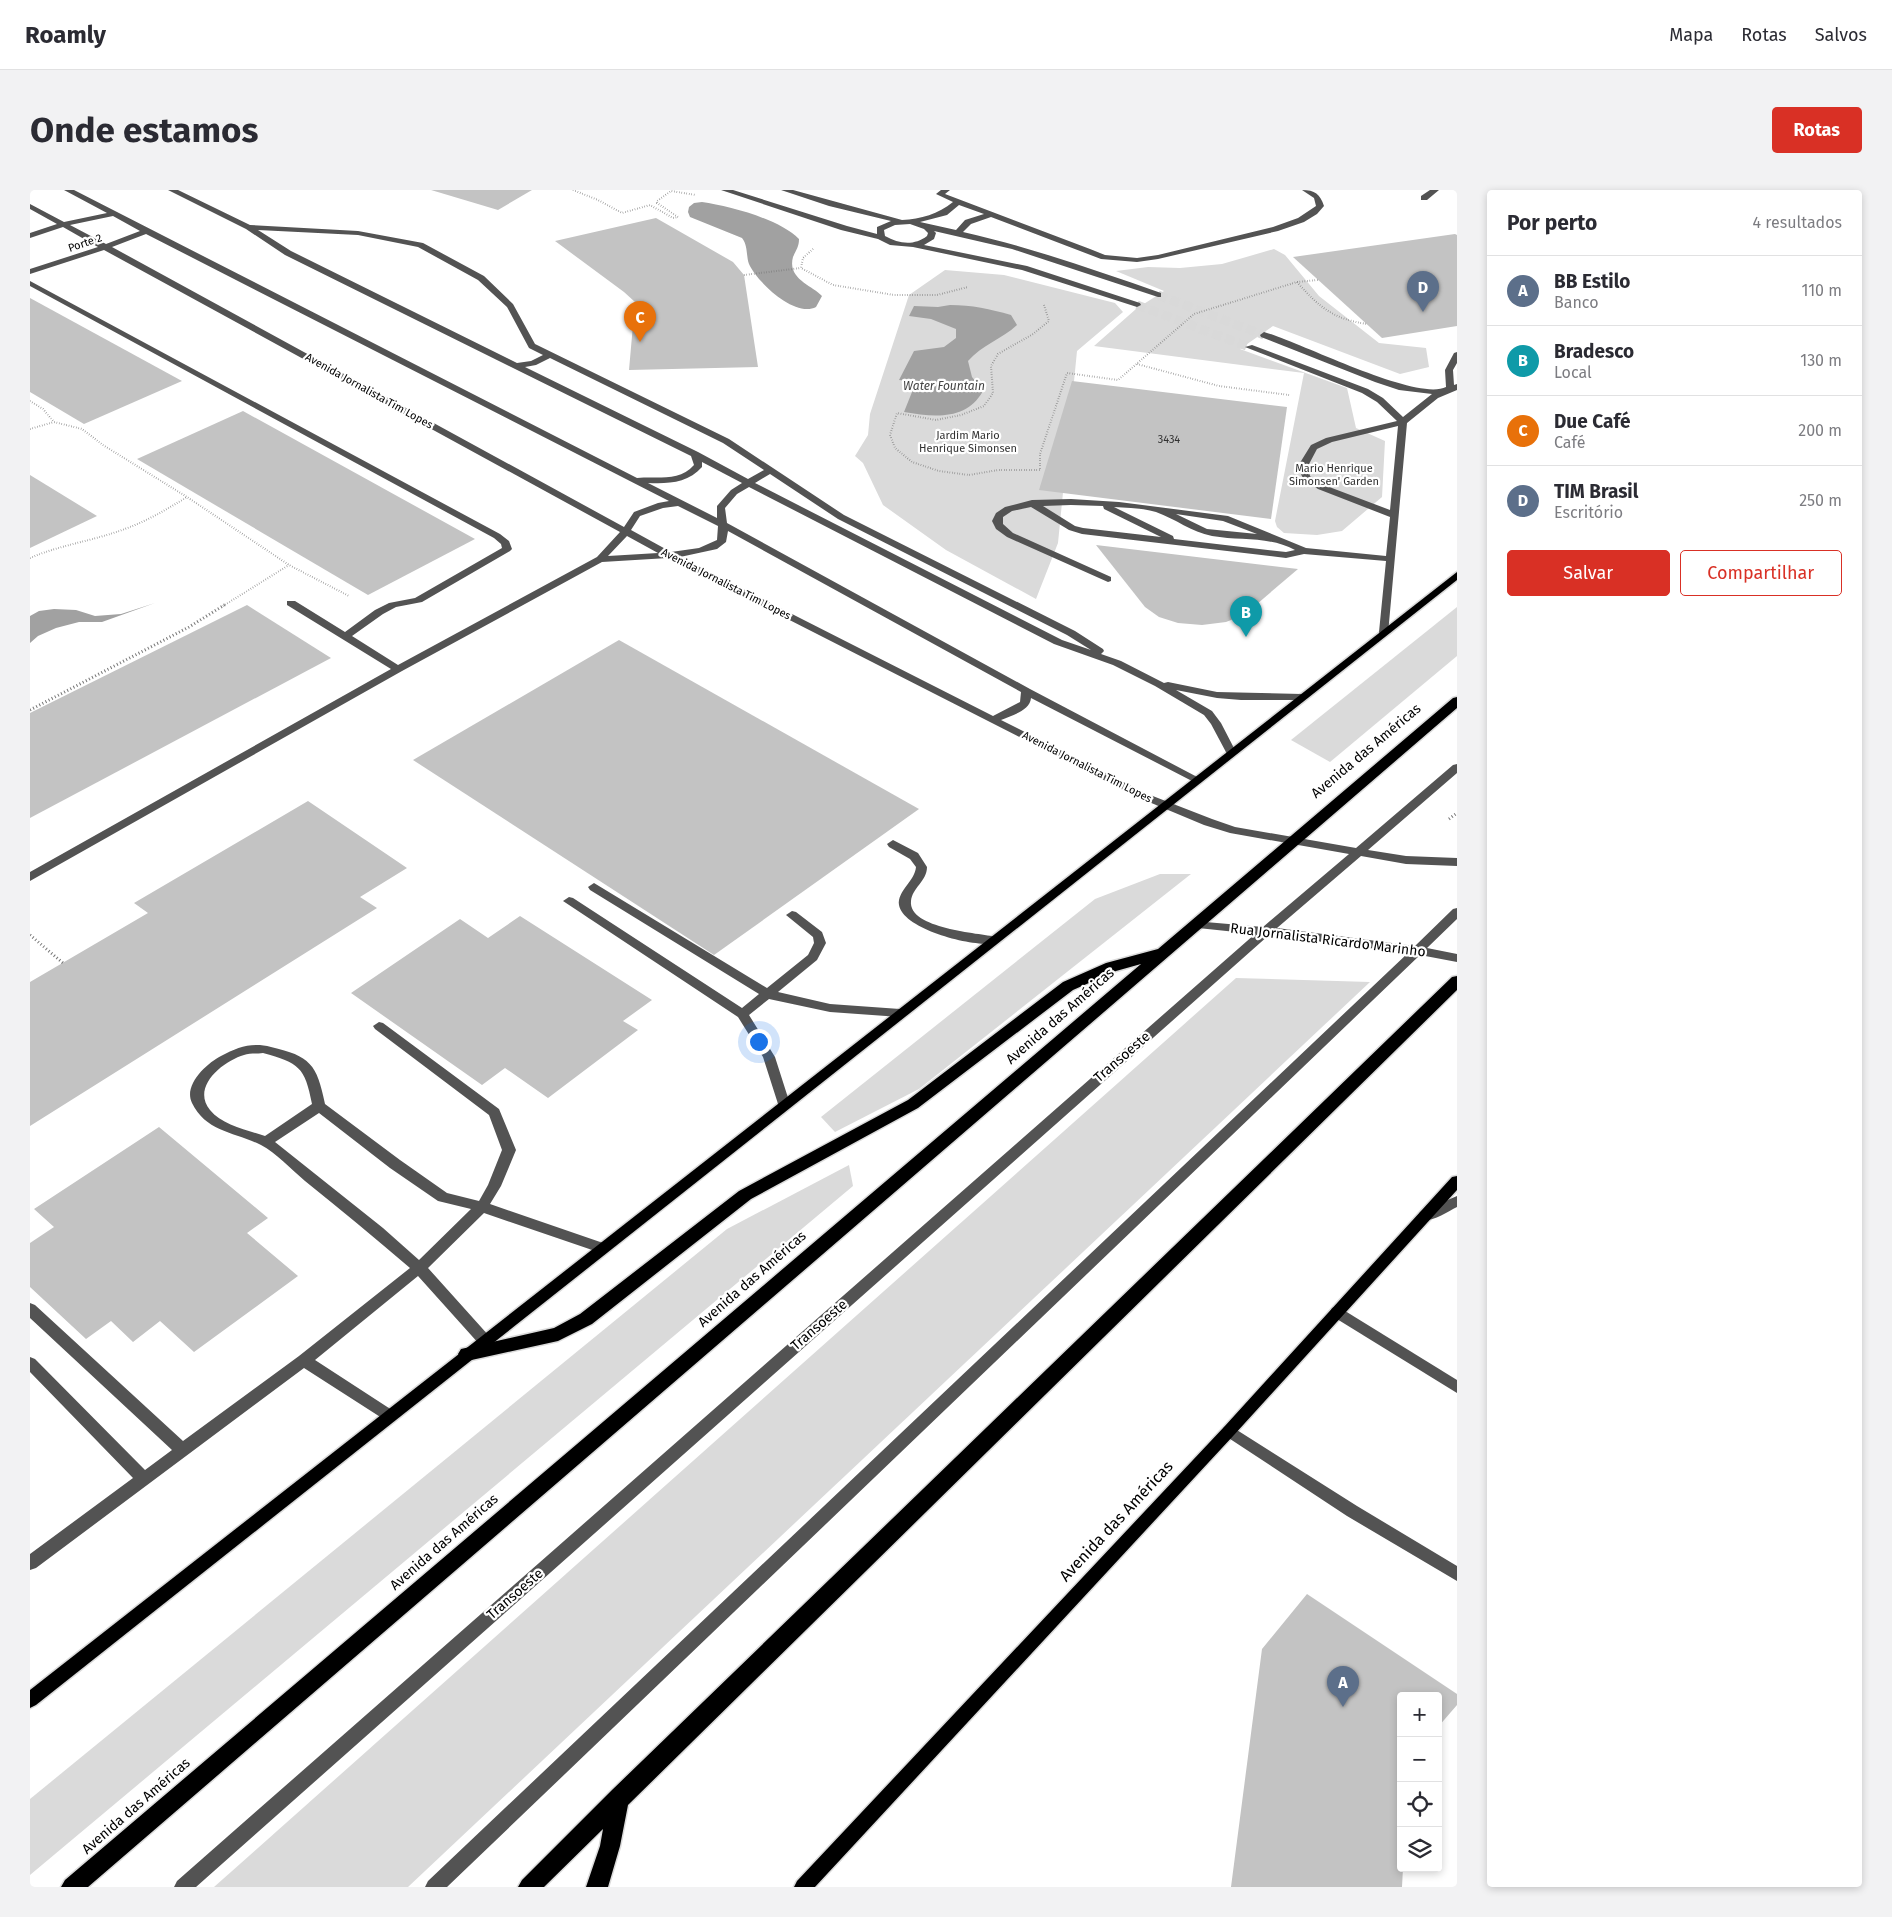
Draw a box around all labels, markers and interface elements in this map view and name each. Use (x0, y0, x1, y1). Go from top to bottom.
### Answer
text: Roamly (25, 21, 106, 49)
text: Mapa (1669, 24, 1713, 46)
text: Rotas (1741, 24, 1787, 46)
text: Salvos (1815, 24, 1867, 46)
button: Rotas (1772, 107, 1862, 153)
text: Onde estamos (30, 109, 258, 151)
text: Por perto (1507, 210, 1597, 236)
text: 4 resultados (1753, 213, 1842, 232)
street label: Porte 2 (66, 231, 104, 255)
text: BB Estilo (1554, 270, 1630, 293)
pin: D (1407, 271, 1439, 312)
text: A (1518, 281, 1528, 300)
text: 110 m (1801, 281, 1842, 300)
text: Banco (1554, 293, 1598, 312)
pin: C (624, 301, 656, 342)
text: Bradesco (1554, 340, 1634, 363)
street label: Avenida Jornalista Tim Lopes (303, 350, 435, 432)
text: B (1518, 351, 1528, 370)
text: 130 m (1800, 351, 1842, 370)
text: Local (1554, 363, 1592, 382)
water label: Water Fountain (903, 379, 985, 393)
text: Due Café (1554, 410, 1630, 433)
text: C (1518, 421, 1528, 440)
text: 200 m (1798, 421, 1842, 440)
park label: Jardim Mario Henrique Simonsen (919, 429, 1017, 455)
house number: 3434 (1158, 433, 1180, 446)
text: Café (1554, 433, 1585, 452)
park label: Mario Henrique Simonsen' Garden (1289, 462, 1379, 488)
text: TIM Brasil (1554, 480, 1638, 503)
text: D (1518, 491, 1528, 510)
text: 250 m (1799, 491, 1842, 510)
text: Escritório (1554, 503, 1623, 522)
street label: Avenida Jornalista Tim Lopes (659, 546, 793, 622)
button: Salvar (1507, 550, 1670, 596)
button: Compartilhar (1680, 550, 1842, 596)
pin: B (1230, 596, 1262, 637)
street label: Avenida das Américas (1308, 700, 1425, 802)
street label: Avenida Jornalista Tim Lopes (1020, 729, 1154, 805)
street label: Rua Jornalista Ricardo Marinho (1229, 920, 1427, 960)
street label: Avenida das Américas (1002, 964, 1118, 1068)
street label: Transoeste (1090, 1028, 1154, 1086)
your location (746, 1029, 772, 1055)
street label: Avenida das Américas (694, 1227, 810, 1331)
street label: Transoeste (787, 1296, 851, 1354)
street label: Avenida das Américas (1055, 1457, 1177, 1585)
street label: Avenida das Américas (386, 1490, 502, 1594)
street label: Transoeste (483, 1565, 547, 1623)
pin: A (1327, 1666, 1359, 1707)
map controls (1397, 1692, 1442, 1872)
button: + (1397, 1692, 1442, 1737)
button: − (1397, 1737, 1442, 1782)
street label: Avenida das Américas (78, 1754, 194, 1858)
button: locate (1397, 1782, 1442, 1827)
button: layers (1397, 1827, 1442, 1872)

